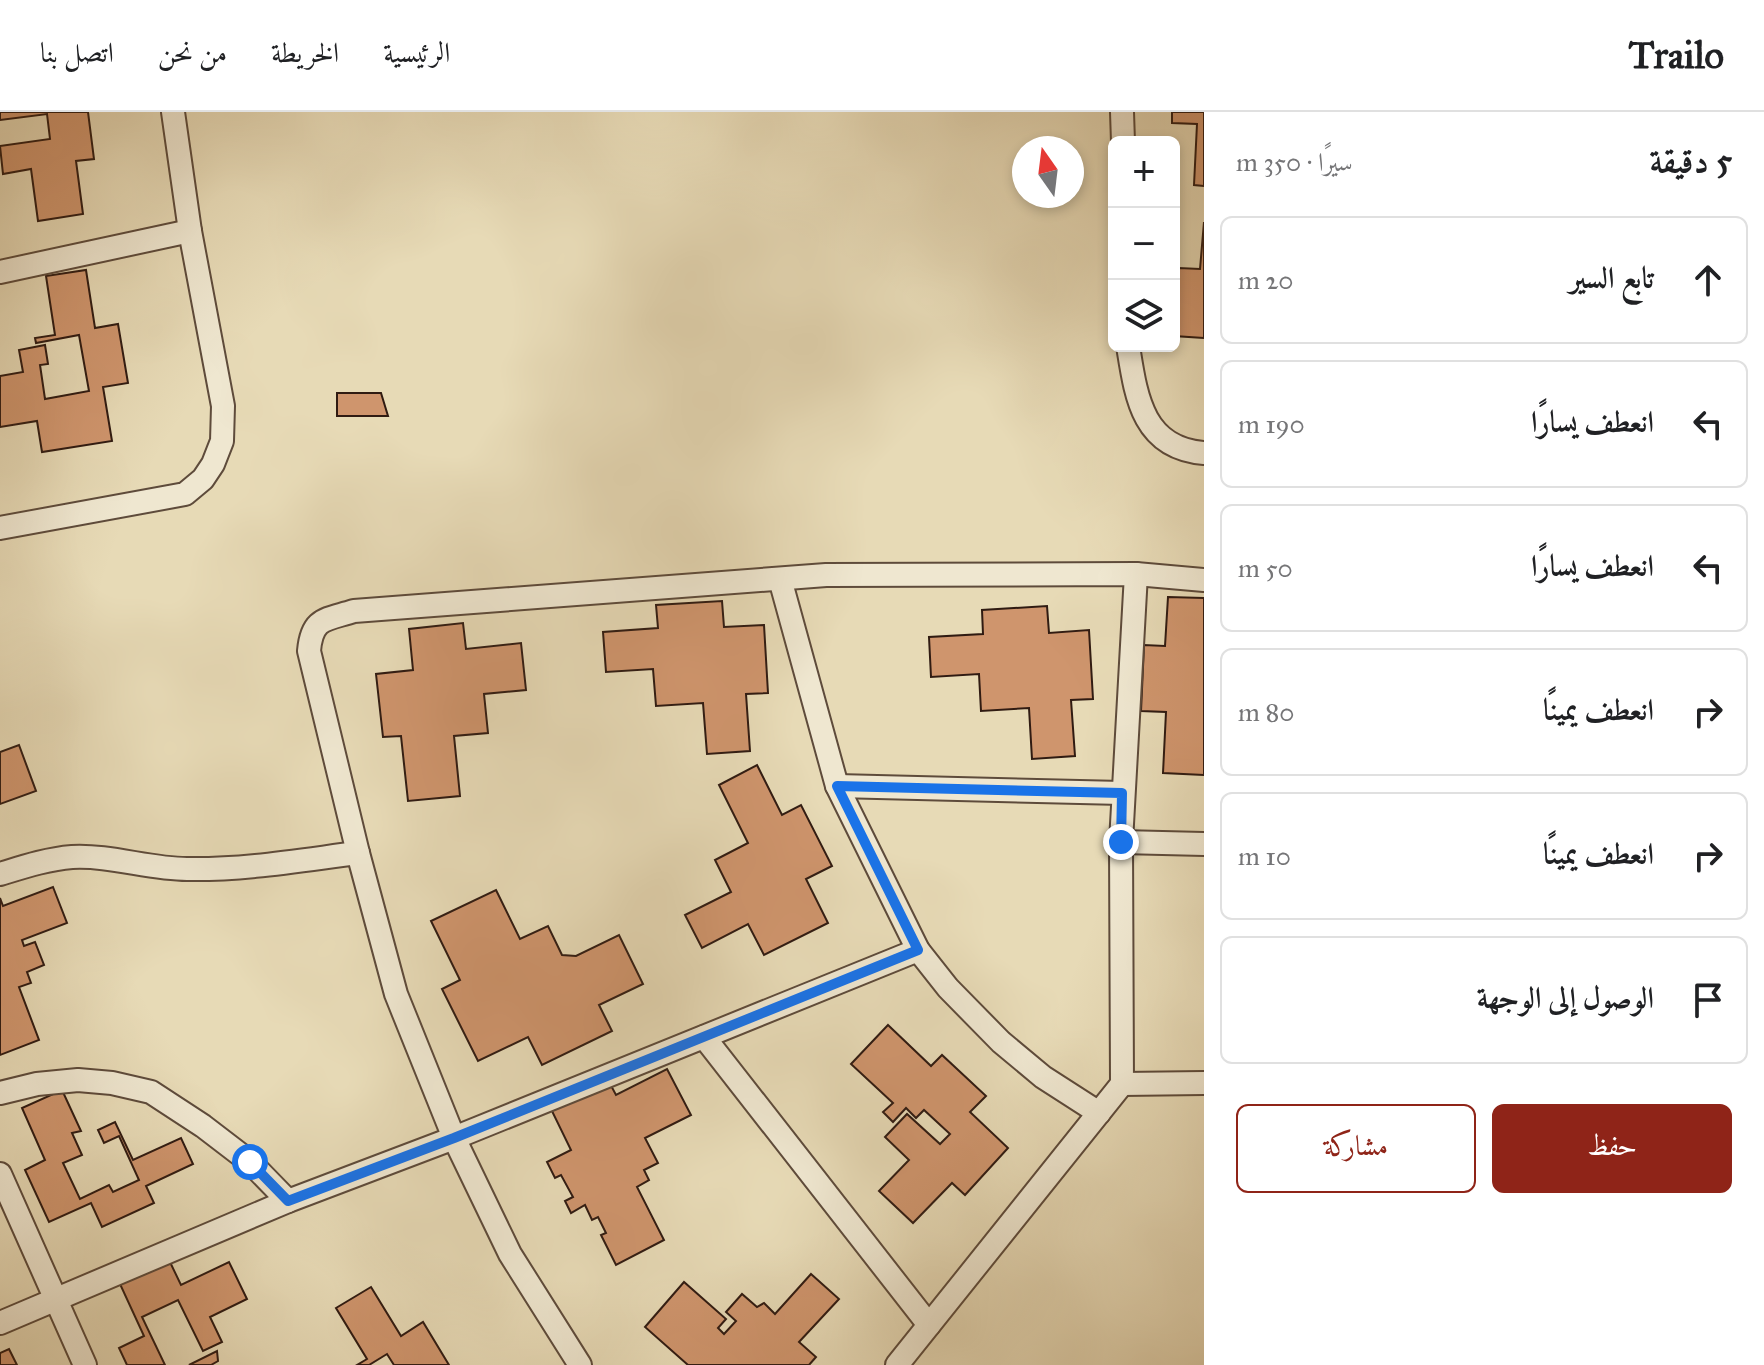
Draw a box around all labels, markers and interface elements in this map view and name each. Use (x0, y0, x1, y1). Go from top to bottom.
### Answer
text: Trailo (1629, 32, 1724, 78)
text: اتصل بنا (40, 35, 114, 70)
text: من نحن (158, 35, 227, 70)
text: الخريطة (271, 35, 339, 70)
text: الرئيسية (383, 35, 450, 70)
north arrow (1012, 136, 1084, 208)
map controls (1108, 136, 1180, 352)
button: + (1108, 136, 1180, 208)
text: 5 دقيقة (1650, 140, 1732, 181)
text: سيرًا · 350 m (1236, 146, 1353, 178)
button: − (1108, 208, 1180, 280)
icon: ahead (1686, 258, 1730, 302)
text: تابع السير (1569, 260, 1654, 296)
text: 20 m (1238, 264, 1293, 296)
button: layers (1108, 280, 1180, 352)
icon: left (1686, 402, 1730, 446)
text: انعطف يسارًا (1531, 404, 1654, 440)
text: 190 m (1238, 408, 1305, 440)
icon: left (1686, 546, 1730, 590)
text: انعطف يسارًا (1531, 548, 1654, 584)
text: 50 m (1238, 552, 1293, 584)
icon: right (1686, 690, 1730, 734)
text: انعطف يمينًا (1543, 692, 1654, 728)
text: 80 m (1238, 696, 1294, 728)
route end (1103, 824, 1139, 860)
icon: right (1686, 834, 1730, 878)
text: انعطف يمينًا (1543, 836, 1654, 872)
text: 10 m (1238, 840, 1291, 872)
icon: arrive (1686, 978, 1730, 1022)
text: الوصول إلى الوجهة (1477, 980, 1654, 1016)
button: مشاركة (1236, 1104, 1476, 1193)
button: حفظ (1492, 1104, 1732, 1193)
route start (232, 1144, 268, 1180)

